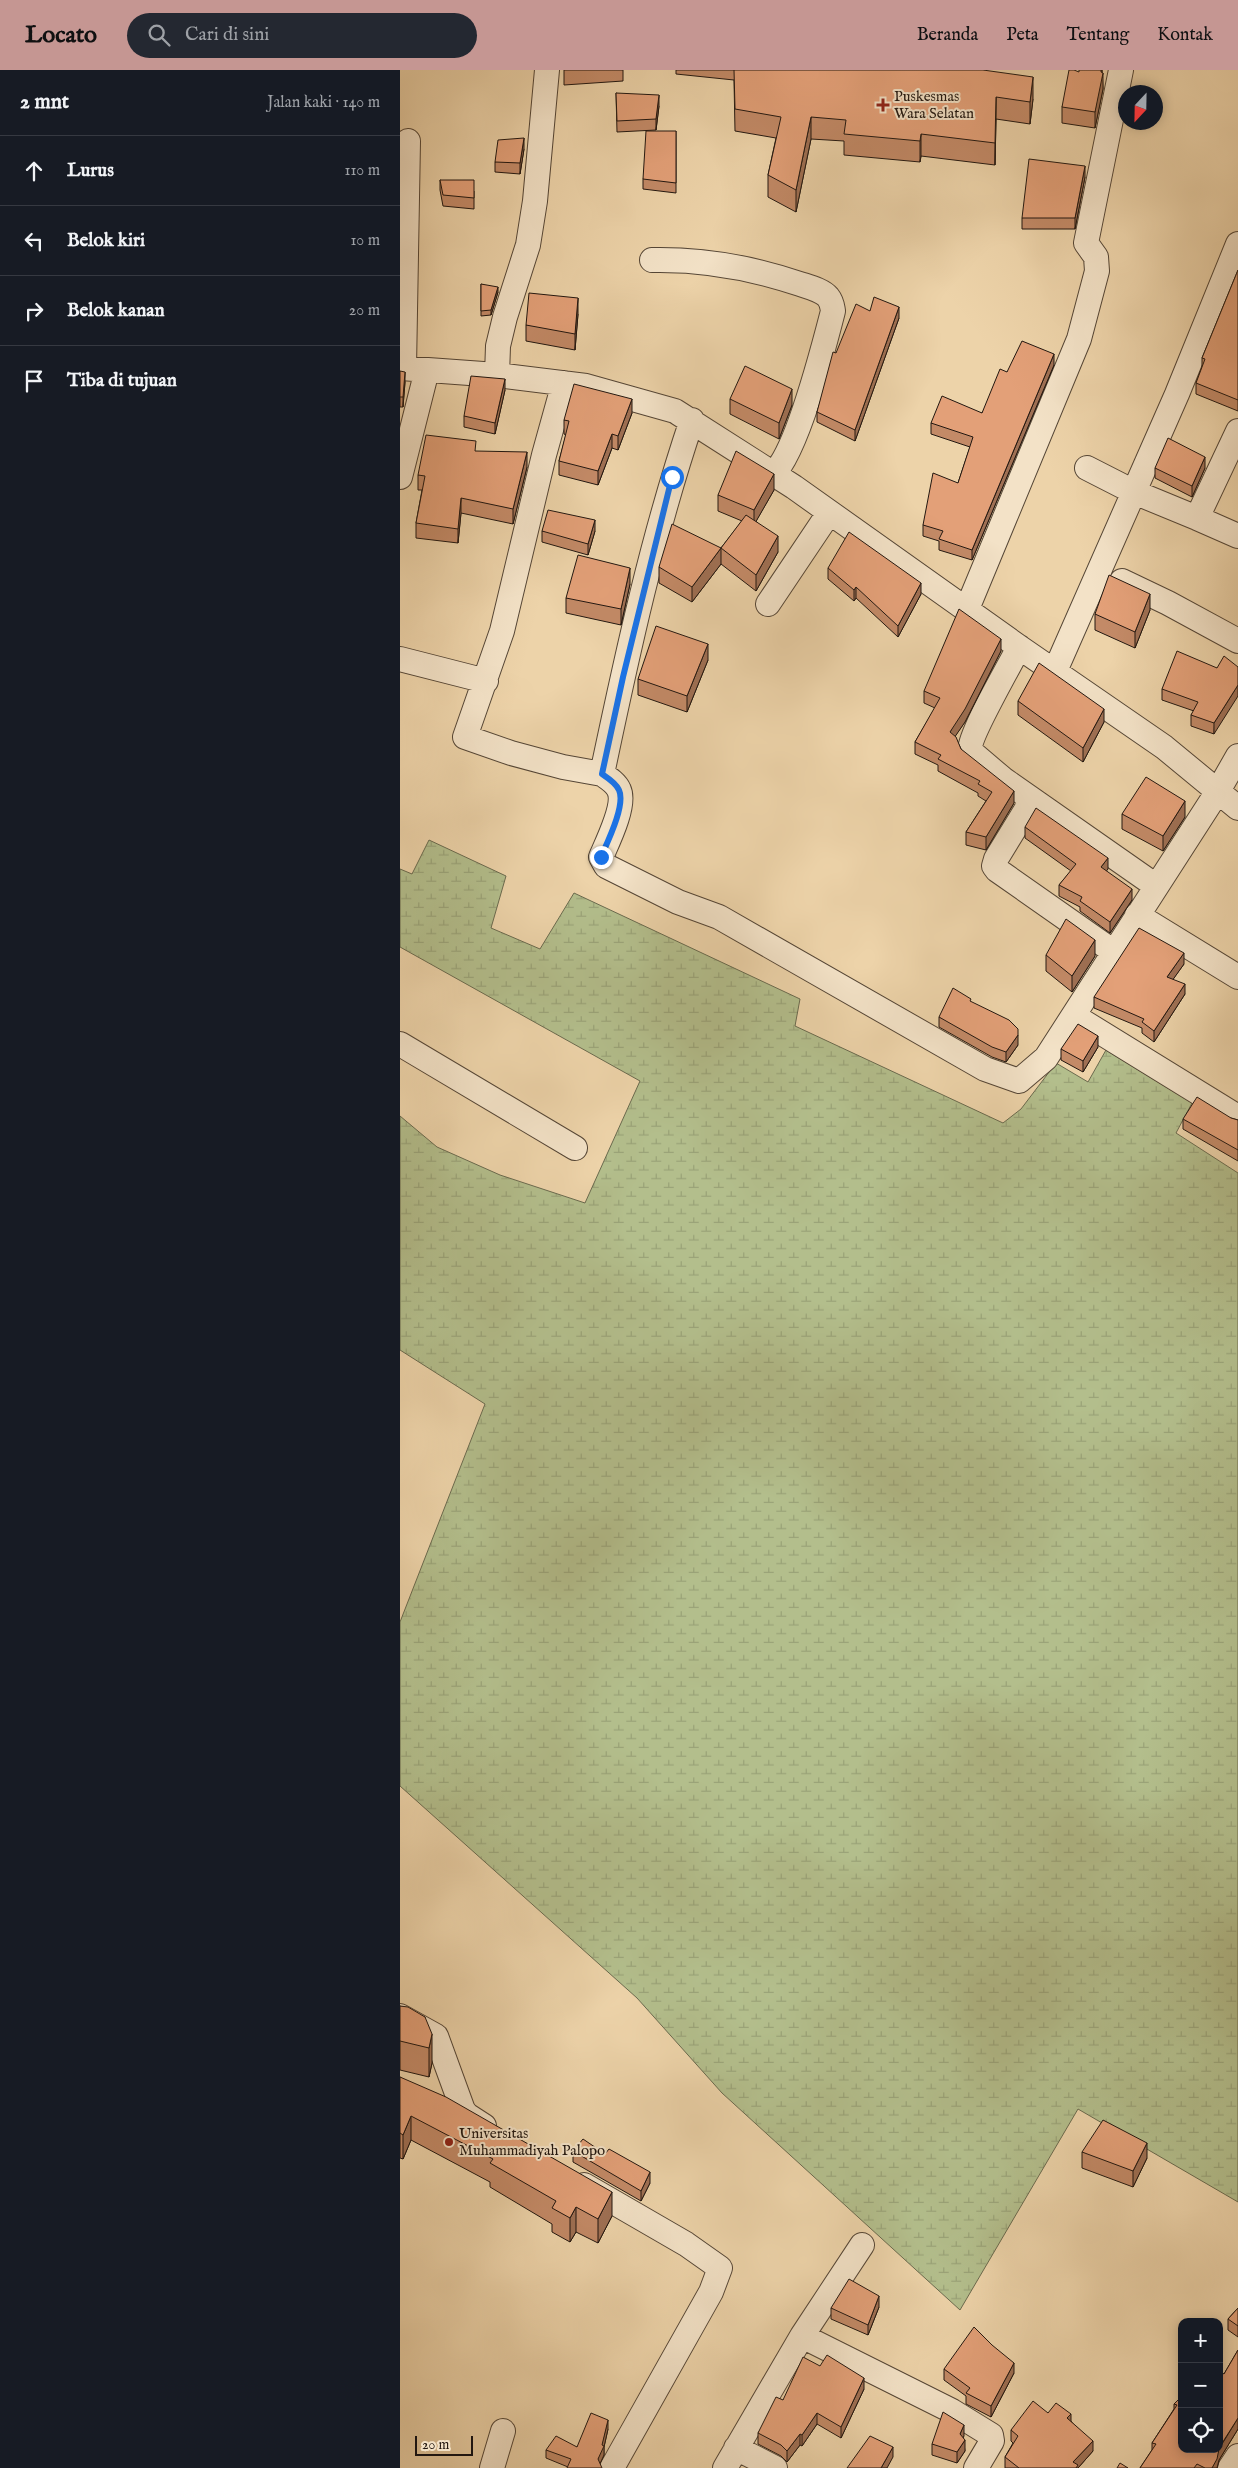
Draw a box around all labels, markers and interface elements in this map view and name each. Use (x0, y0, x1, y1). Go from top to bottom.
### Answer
search box (127, 13, 477, 58)
text: Locato (25, 20, 97, 51)
icon: search (145, 21, 173, 49)
text: Cari di sini (185, 23, 269, 47)
text: Beranda (917, 24, 978, 47)
text: Peta (1006, 24, 1039, 47)
text: Tentang (1067, 24, 1129, 47)
text: Kontak (1157, 24, 1213, 47)
north arrow (1118, 85, 1163, 130)
place label: Puskesmas Wara Selatan (894, 87, 974, 123)
text: 2 mnt (20, 89, 69, 116)
text: Jalan kaki · 140 m (267, 93, 380, 113)
marker: Puskesmas Wara Selatan (876, 98, 890, 112)
icon: ahead (20, 157, 48, 185)
text: Lurus (67, 159, 114, 183)
text: 110 m (344, 161, 380, 181)
icon: left (20, 227, 48, 255)
text: Belok kiri (67, 229, 145, 253)
text: 10 m (350, 231, 380, 251)
icon: right (20, 297, 48, 325)
text: Belok kanan (67, 299, 165, 323)
text: 20 m (349, 301, 380, 321)
icon: arrive (20, 367, 48, 395)
text: Tiba di tujuan (67, 369, 177, 393)
route start (661, 466, 684, 489)
route end (590, 846, 613, 869)
place label: Universitas Muhammadiyah Palopo (459, 2124, 605, 2160)
marker: Universitas Muhammadiyah Palopo (443, 2136, 455, 2148)
map controls (1178, 2318, 1223, 2453)
button: + (1178, 2318, 1223, 2363)
button: − (1178, 2363, 1223, 2408)
button: locate (1178, 2408, 1223, 2453)
scale bar (415, 2433, 472, 2456)
text: 20 m (422, 2436, 449, 2454)

